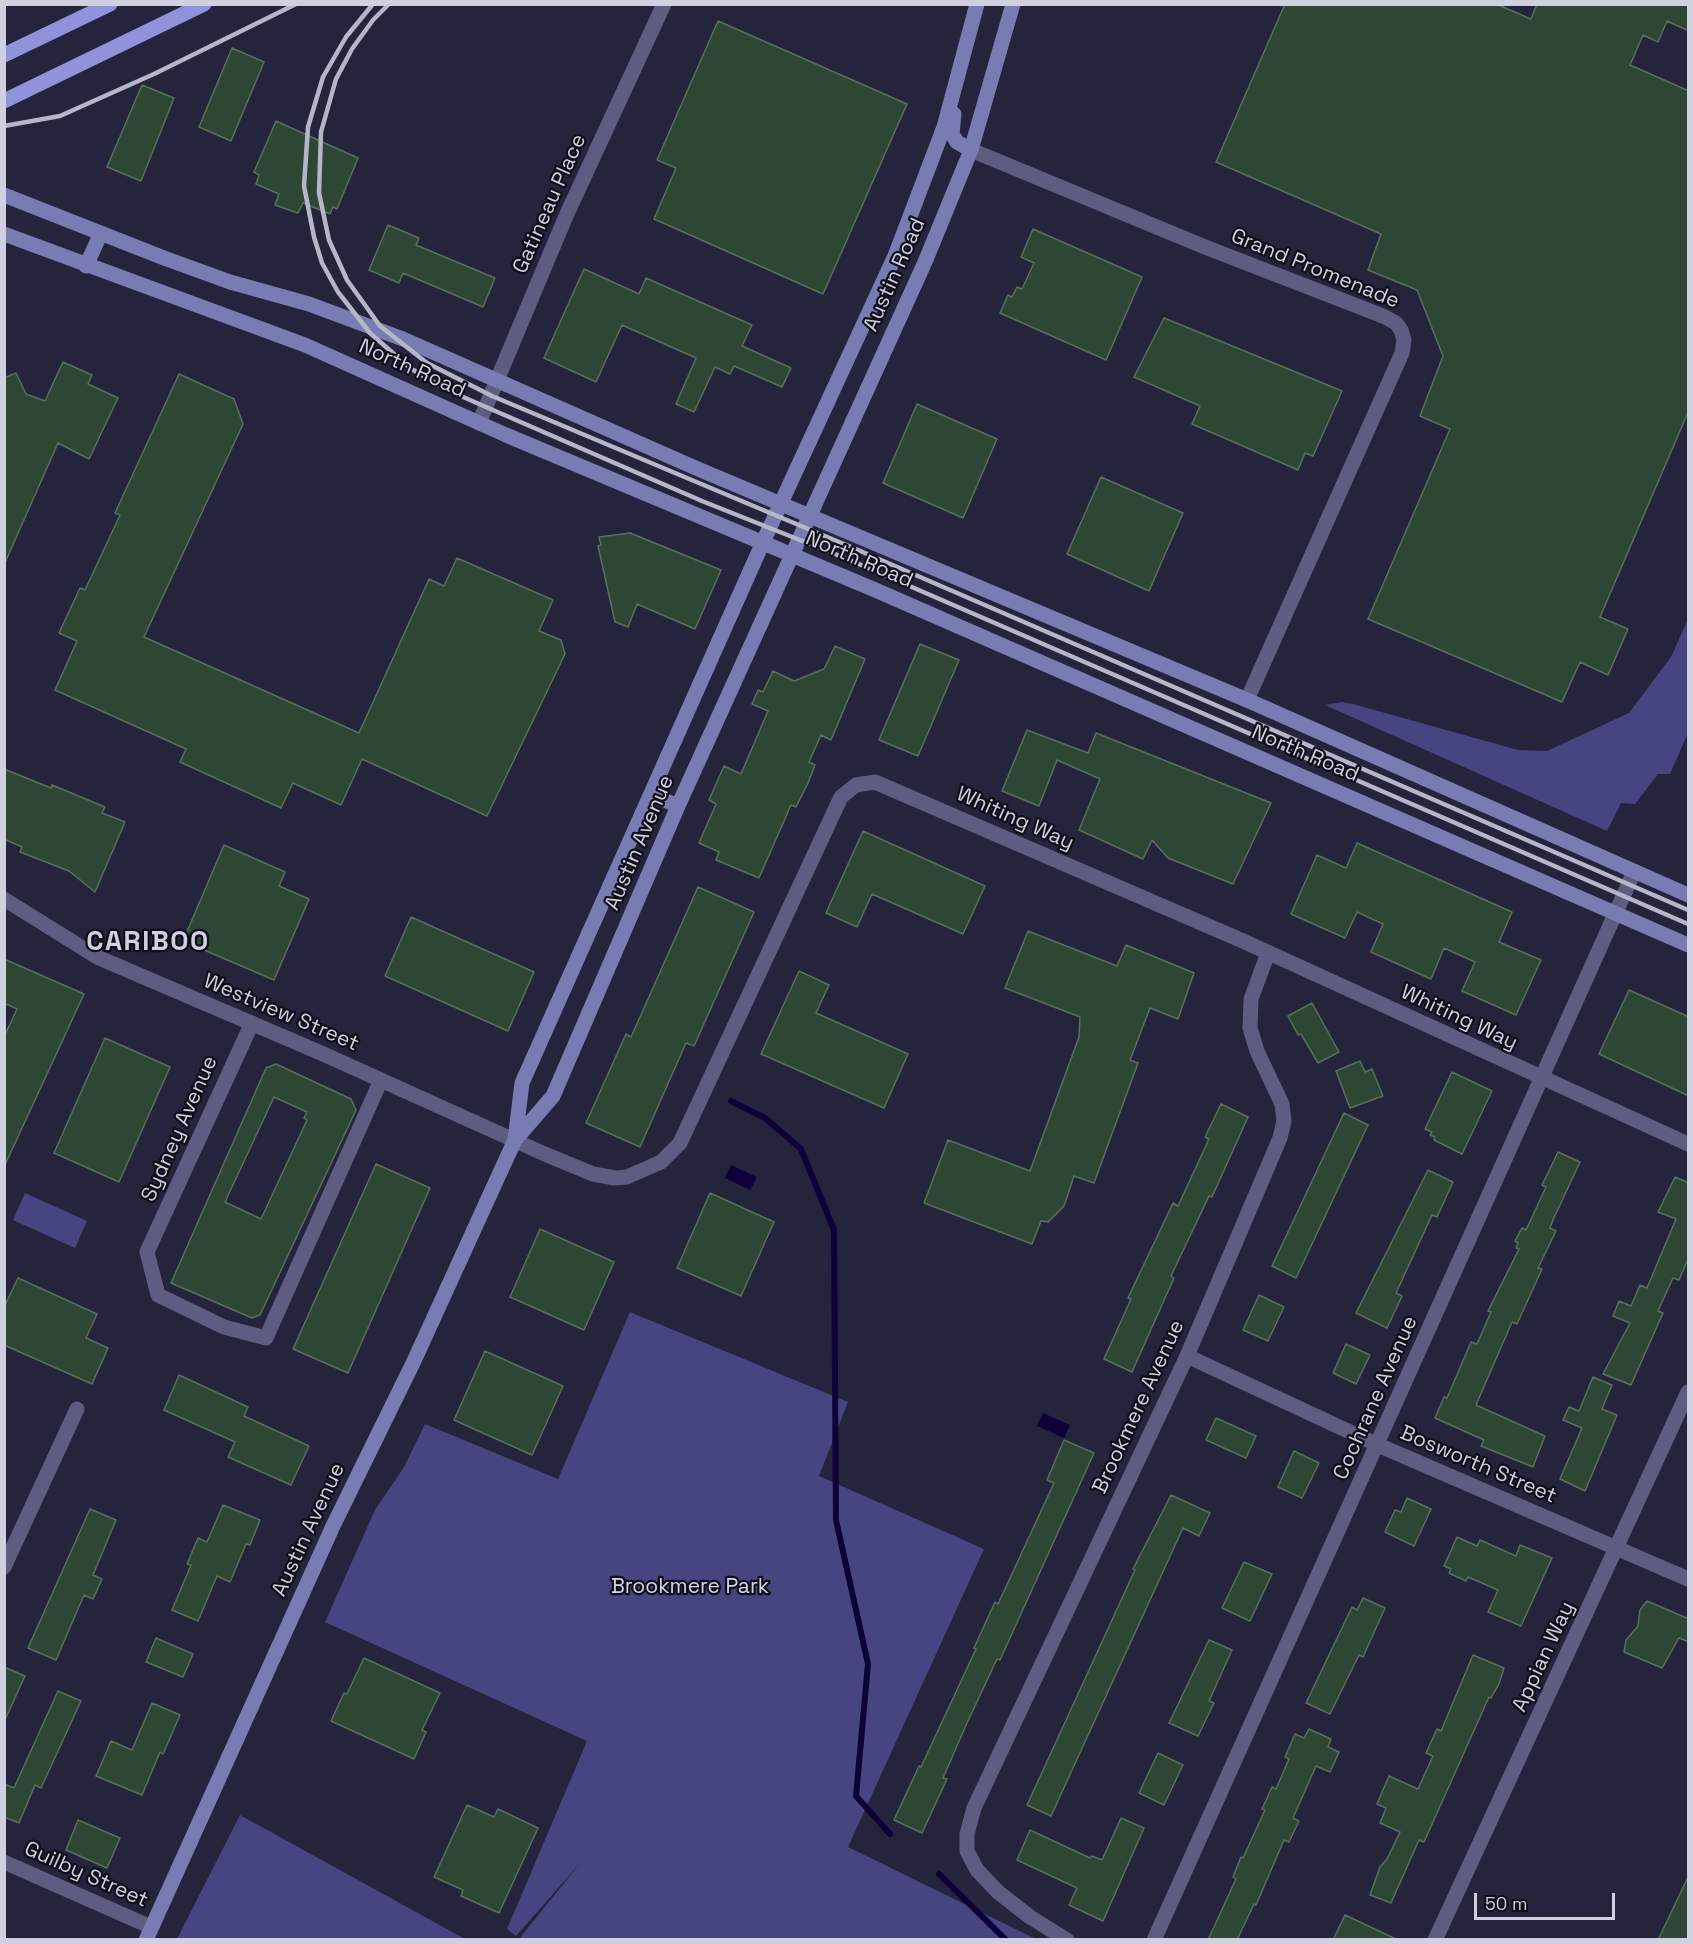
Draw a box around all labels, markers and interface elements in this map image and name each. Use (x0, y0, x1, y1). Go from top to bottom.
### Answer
street label: Gatineau Place (508, 130, 592, 278)
street label: Austin Road (859, 214, 931, 336)
street label: Grand Promenade (1227, 224, 1403, 314)
street label: North Road (355, 334, 469, 404)
street label: North Road (801, 526, 917, 594)
street label: North Road (1247, 720, 1363, 788)
street label: Austin Avenue (600, 772, 680, 914)
street label: Whiting Way (952, 782, 1078, 856)
district label: CARIBOO (86, 927, 210, 959)
street label: Westview Street (200, 969, 362, 1057)
street label: Whiting Way (1397, 980, 1521, 1056)
street label: Sydney Avenue (137, 1052, 223, 1206)
street label: Cochrane Avenue (1329, 1312, 1423, 1484)
street label: Brookmere Avenue (1088, 1316, 1190, 1498)
street label: Bosworth Street (1396, 1421, 1560, 1509)
street label: Austin Avenue (267, 1459, 351, 1601)
park label: Brookmere Park (611, 1574, 769, 1600)
street label: Appian Way (1508, 1598, 1580, 1716)
street label: Guilby Street (20, 1836, 152, 1914)
scale bar (1477, 1881, 1618, 1919)
text: 50 m (1485, 1892, 1527, 1915)

